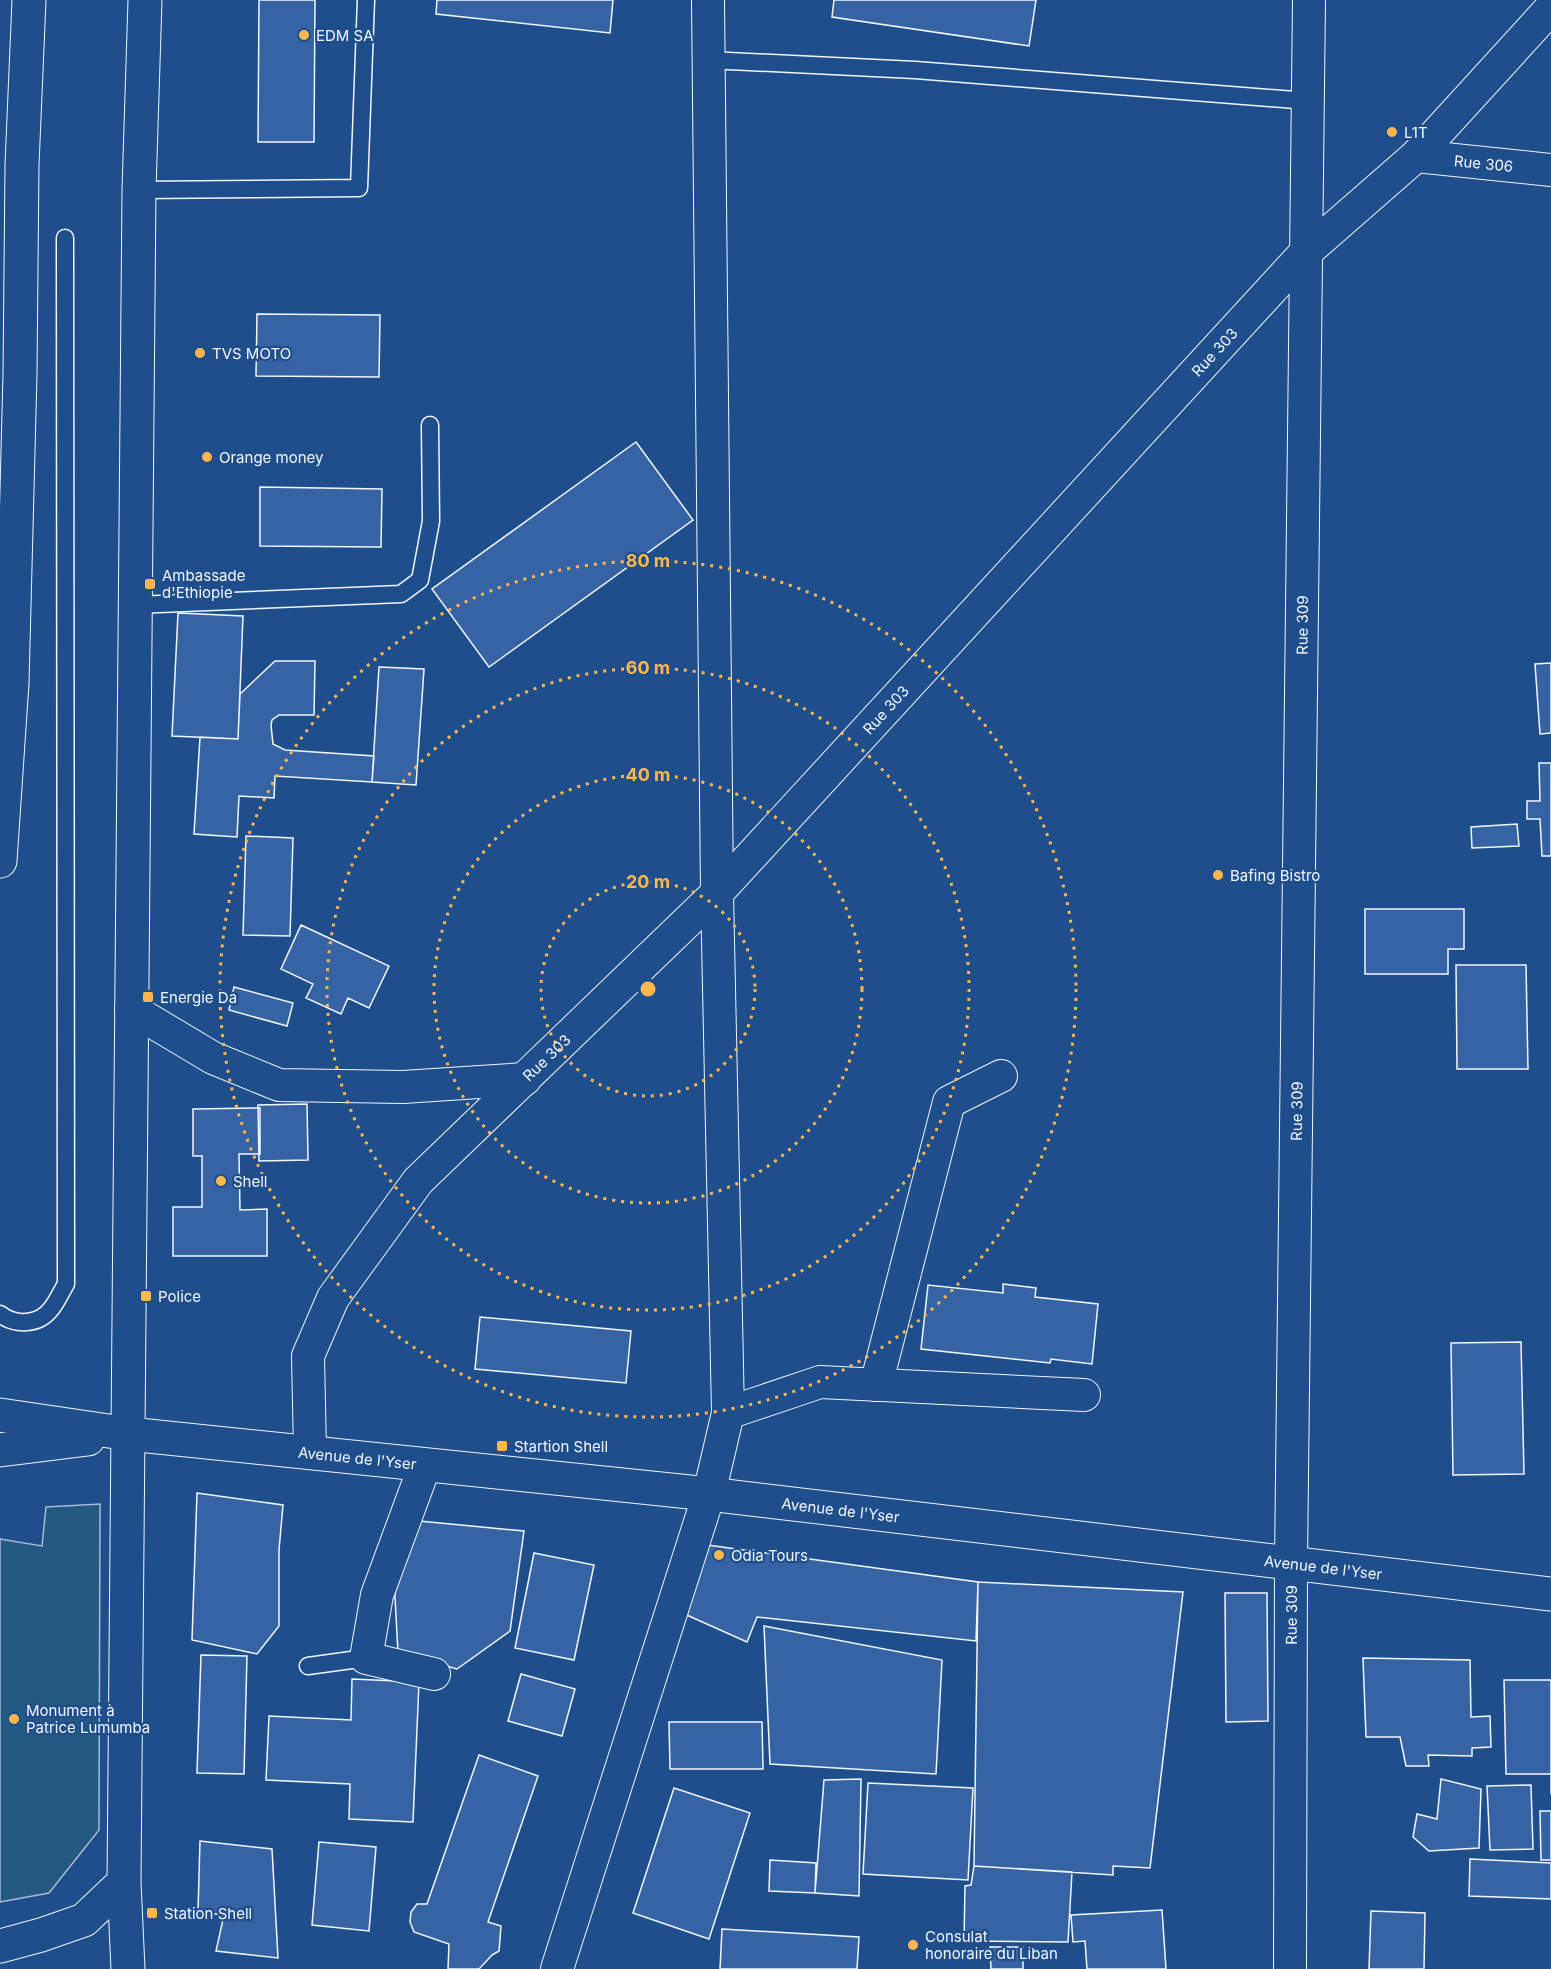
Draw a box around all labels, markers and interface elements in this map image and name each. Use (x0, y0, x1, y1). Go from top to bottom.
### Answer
place label: EDM SA (316, 26, 374, 45)
marker: EDM SA (297, 28, 311, 42)
place label: L1T (1404, 123, 1428, 142)
marker: L1T (1385, 125, 1399, 139)
street label: Rue 306 (1453, 150, 1514, 176)
street label: Rue 303 (1187, 323, 1241, 380)
place label: TVS MOTO (212, 344, 291, 363)
marker: TVS MOTO (193, 346, 207, 360)
place label: Orange money (219, 448, 324, 467)
marker: Orange money (200, 450, 214, 464)
text: 80 m (626, 550, 670, 571)
place label: Ambassade d'Ethiopie (162, 566, 245, 602)
marker: Ambassade d'Ethiopie (143, 577, 157, 591)
street label: Rue 309 (1292, 595, 1312, 655)
text: 60 m (626, 657, 670, 678)
street label: Rue 303 (858, 681, 913, 738)
text: 40 m (626, 764, 671, 785)
place label: Bafing Bistro (1230, 866, 1320, 885)
marker: Bafing Bistro (1211, 868, 1225, 882)
text: 20 m (626, 871, 670, 892)
centre of rings (638, 979, 658, 999)
place label: Energie Da (160, 988, 237, 1007)
marker: Energie Da (141, 990, 155, 1004)
street label: Rue 303 (518, 1030, 574, 1085)
street label: Rue 309 (1286, 1081, 1306, 1141)
place label: Shell (233, 1172, 268, 1191)
marker: Shell (214, 1174, 228, 1188)
place label: Police (158, 1287, 201, 1306)
marker: Police (139, 1289, 153, 1303)
place label: Startion Shell (514, 1437, 608, 1456)
marker: Startion Shell (495, 1439, 509, 1453)
street label: Avenue de l'Yser (297, 1442, 418, 1473)
street label: Avenue de l'Yser (781, 1493, 901, 1526)
place label: Odia Tours (731, 1546, 808, 1565)
marker: Odia Tours (712, 1548, 726, 1562)
street label: Avenue de l'Yser (1263, 1551, 1384, 1583)
street label: Rue 309 (1281, 1585, 1300, 1645)
place label: Monument à Patrice Lumumba (26, 1701, 150, 1737)
marker: Monument à Patrice Lumumba (7, 1712, 21, 1726)
place label: Station Shell (164, 1904, 252, 1923)
marker: Station Shell (145, 1906, 159, 1920)
place label: Consulat honoraire du Liban (925, 1927, 1058, 1963)
marker: Consulat honoraire du Liban (906, 1938, 920, 1952)

